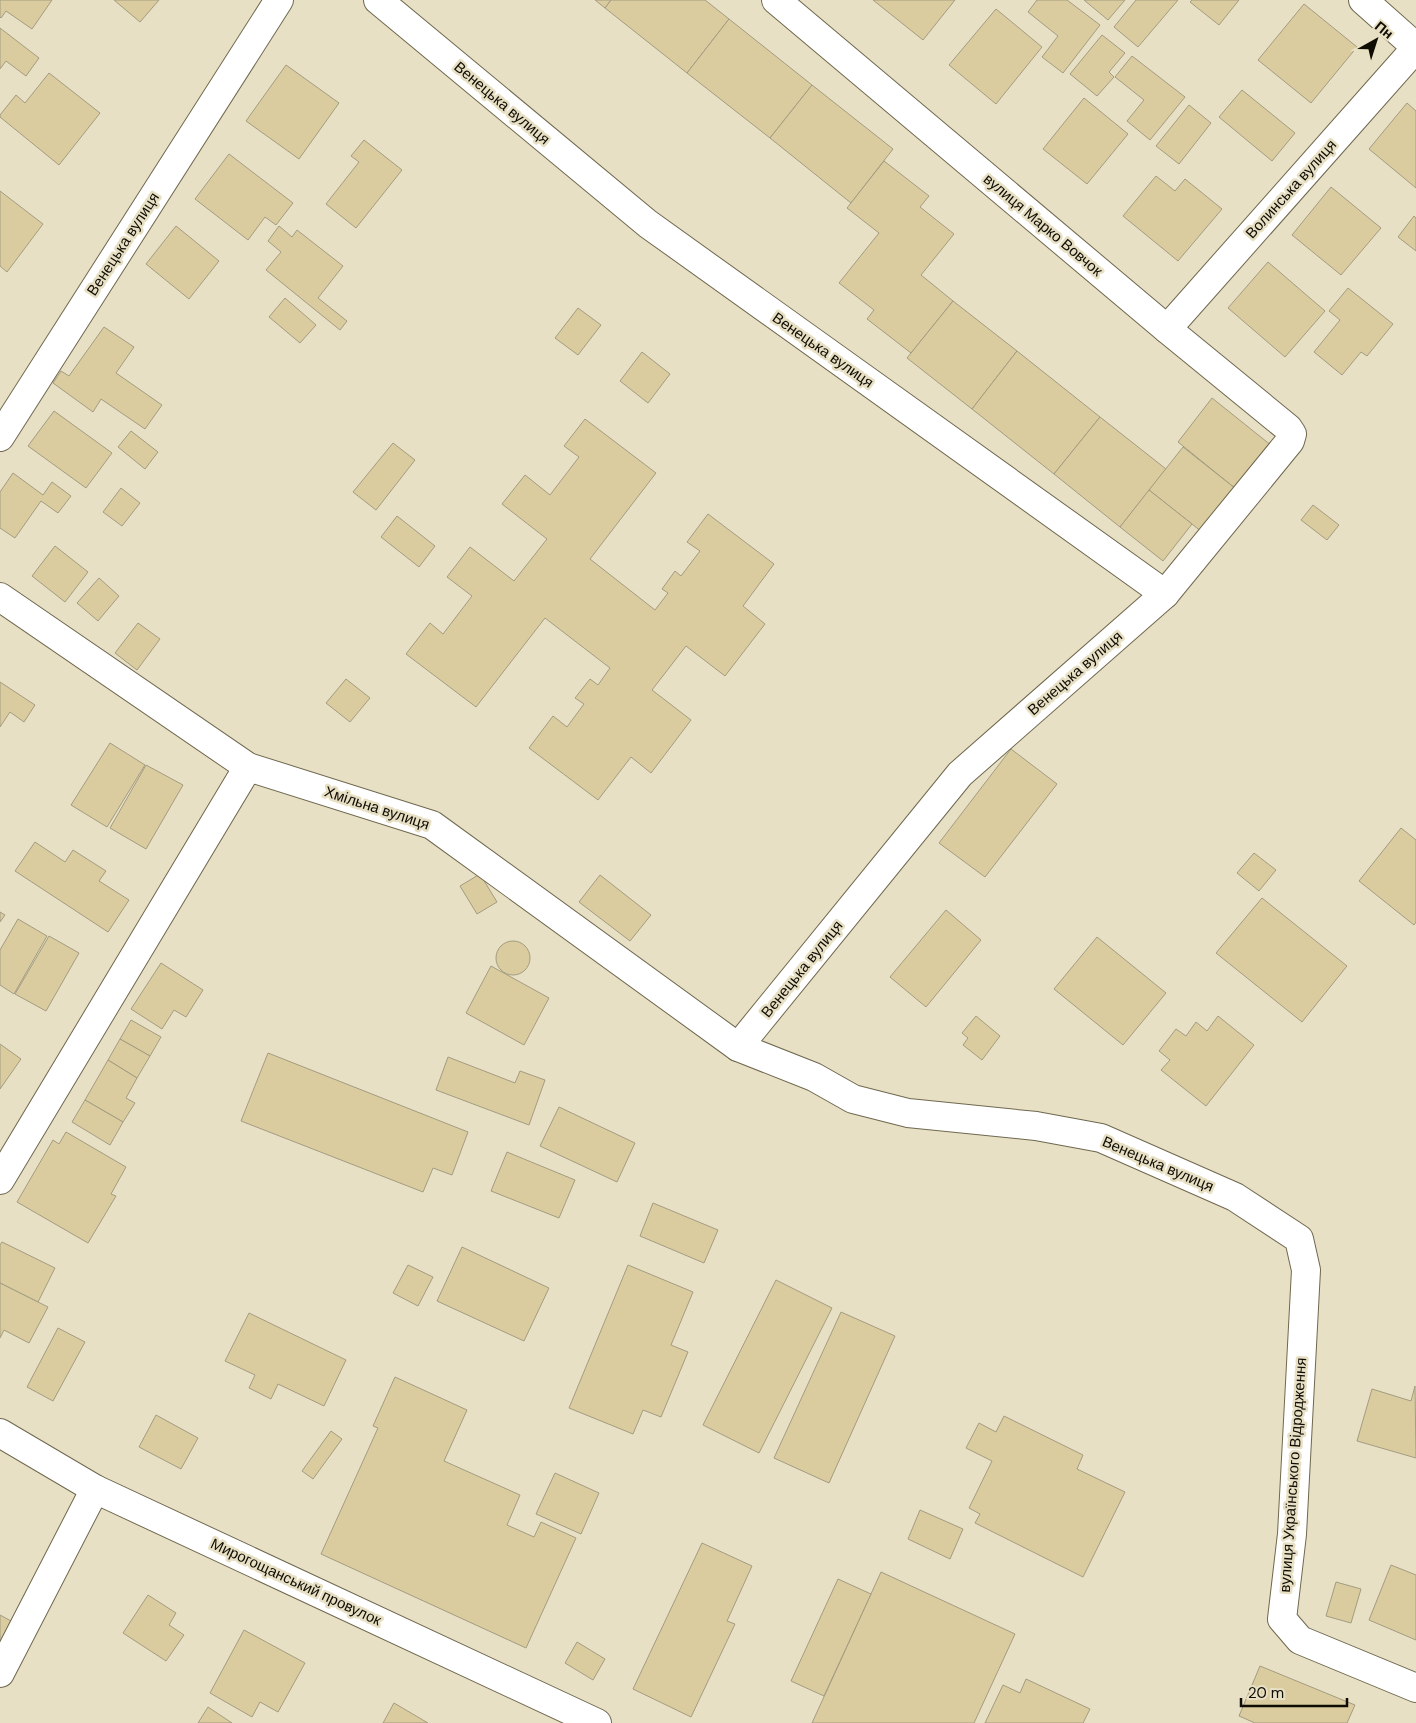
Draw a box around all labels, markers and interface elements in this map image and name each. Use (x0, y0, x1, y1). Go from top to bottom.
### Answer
north arrow (1351, 15, 1401, 65)
text: Пн (1371, 17, 1397, 43)
street label: Венецька вулиця (450, 57, 554, 149)
street label: Волинська вулиця (1241, 135, 1341, 243)
street label: вулиця Марко Вовчок (979, 169, 1107, 281)
street label: Венецька вулиця (82, 189, 164, 299)
street label: Венецька вулиця (768, 308, 878, 392)
street label: Венецька вулиця (1023, 626, 1127, 720)
street label: Хмільна вулиця (322, 782, 432, 834)
street label: Венецька вулиця (757, 916, 847, 1022)
street label: Венецька вулиця (1099, 1131, 1217, 1197)
street label: вулиця Українського Відродження (1275, 1357, 1311, 1593)
street label: Мирогощанський провулок (207, 1534, 385, 1631)
scale bar (1241, 1676, 1347, 1708)
text: 20 m (1248, 1683, 1284, 1703)

